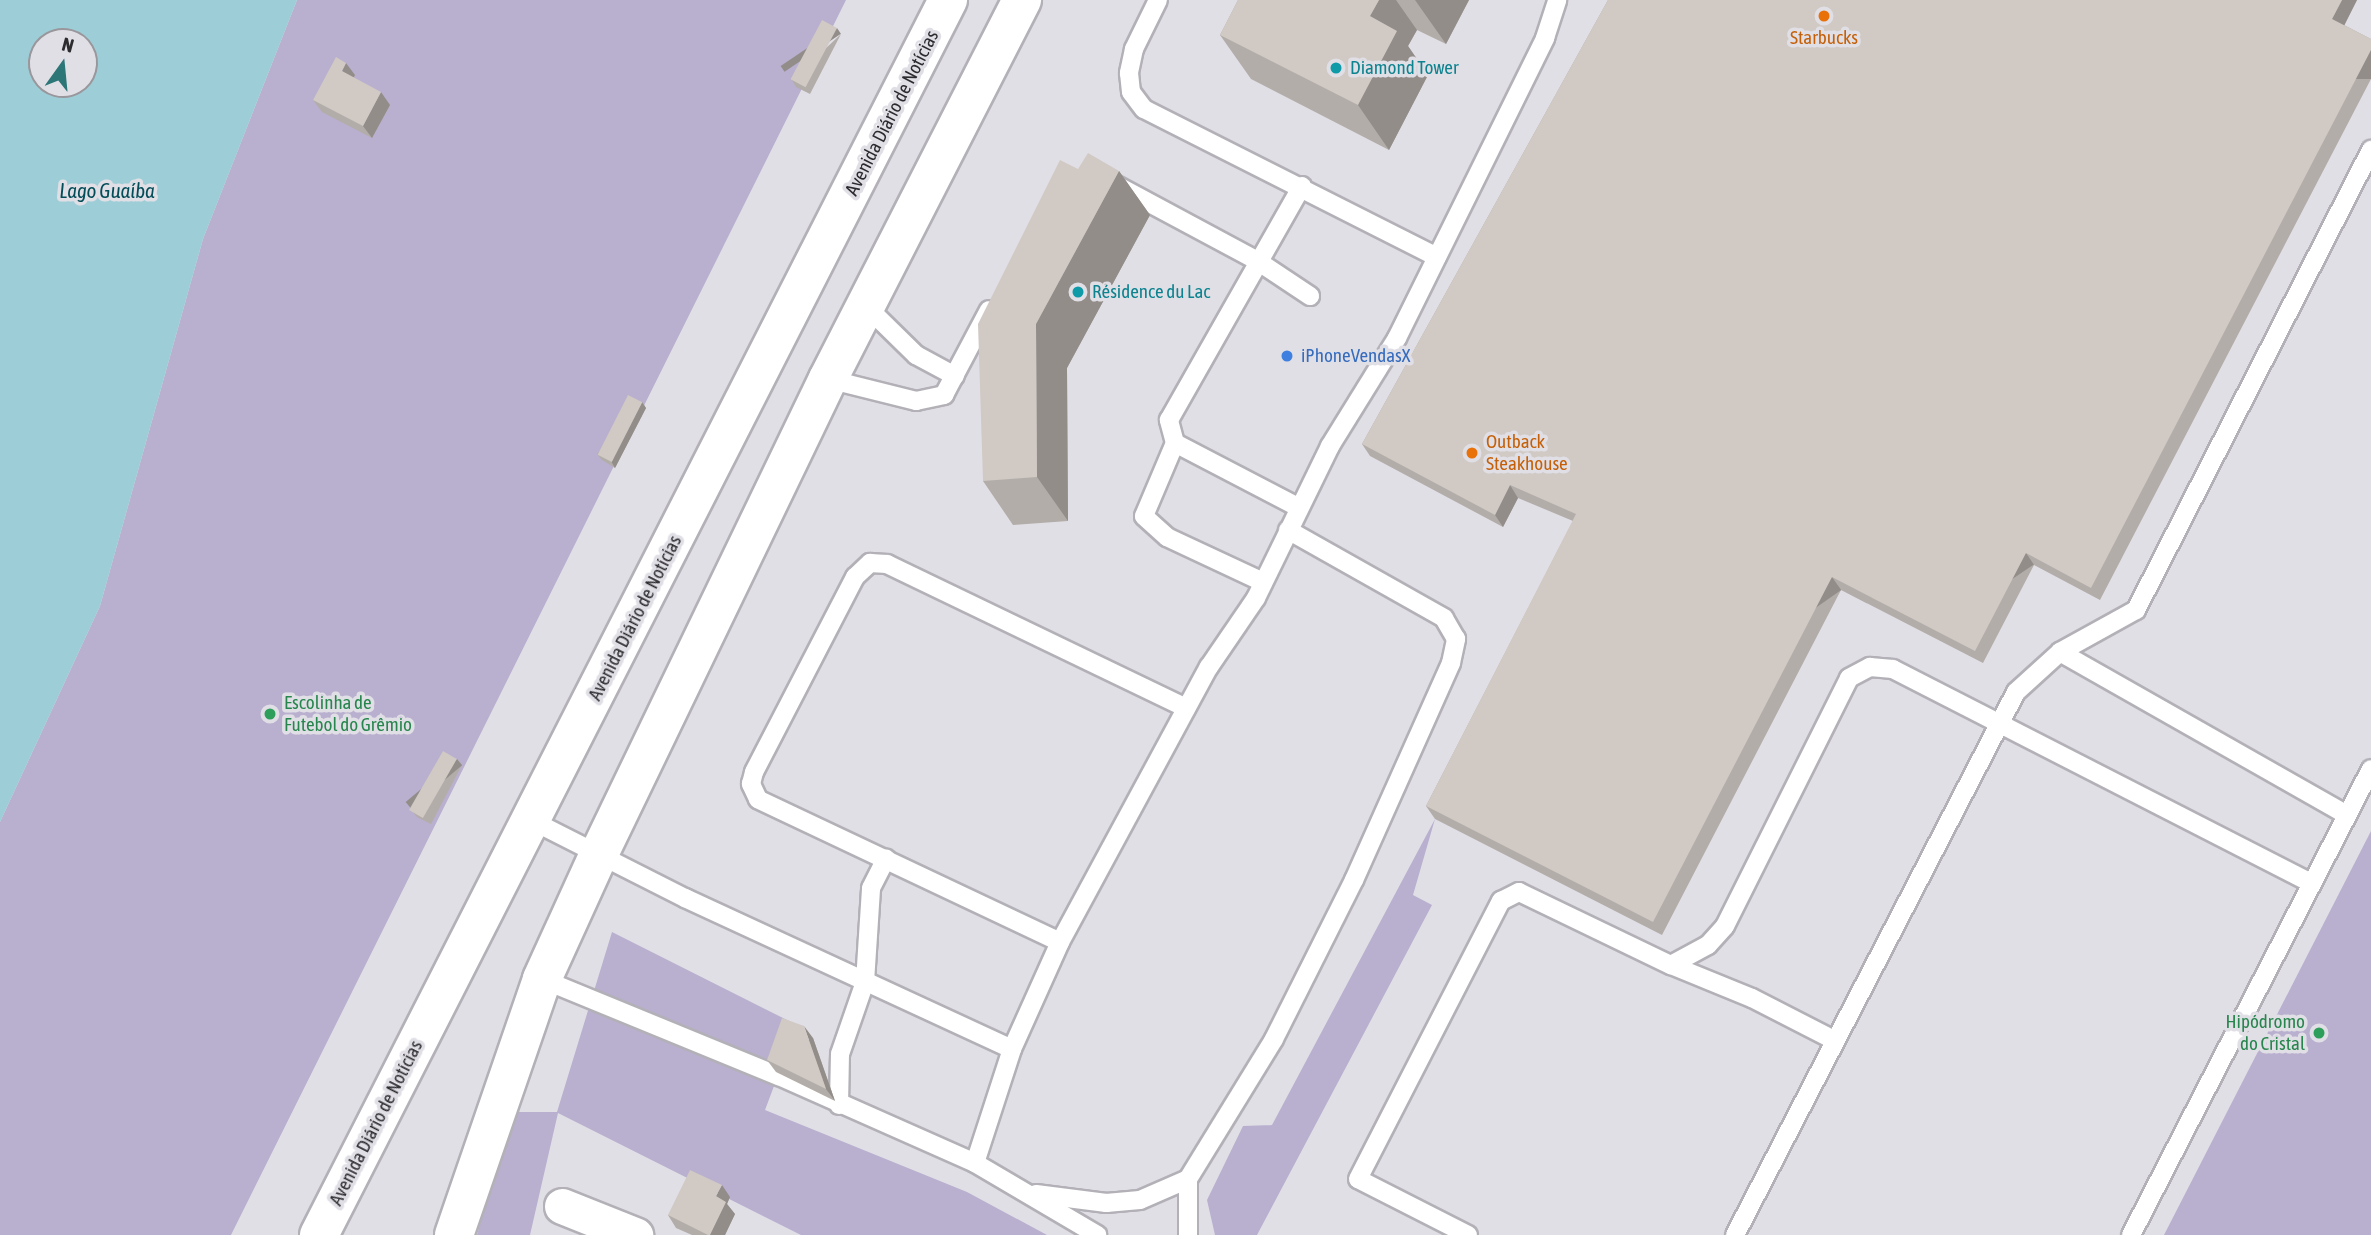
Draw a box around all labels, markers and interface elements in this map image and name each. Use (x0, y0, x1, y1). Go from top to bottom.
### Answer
marker: Starbucks (1816, 8, 1832, 24)
street label: Avenida Diário de Notícias (841, 27, 943, 199)
place label: Starbucks (1790, 27, 1858, 49)
north arrow (28, 28, 98, 98)
text: N (60, 33, 76, 57)
place label: Diamond Tower (1350, 57, 1459, 79)
marker: Diamond Tower (1328, 60, 1344, 76)
water label: Lago Guaíba (59, 177, 155, 203)
place label: Résidence du Lac (1092, 281, 1210, 303)
marker: Résidence du Lac (1070, 284, 1086, 300)
place label: iPhoneVendasX (1301, 345, 1410, 367)
marker: iPhoneVendasX (1279, 348, 1295, 364)
place label: Outback Steakhouse (1486, 431, 1568, 475)
marker: Outback Steakhouse (1464, 445, 1480, 461)
street label: Avenida Diário de Notícias (584, 532, 686, 704)
place label: Escolinha de Futebol do Grêmio (284, 692, 412, 736)
marker: Escolinha de Futebol do Grêmio (262, 706, 278, 722)
place label: Hipódromo do Cristal (2226, 1011, 2305, 1055)
marker: Hipódromo do Cristal (2311, 1025, 2327, 1041)
street label: Avenida Diário de Notícias (325, 1037, 427, 1209)

